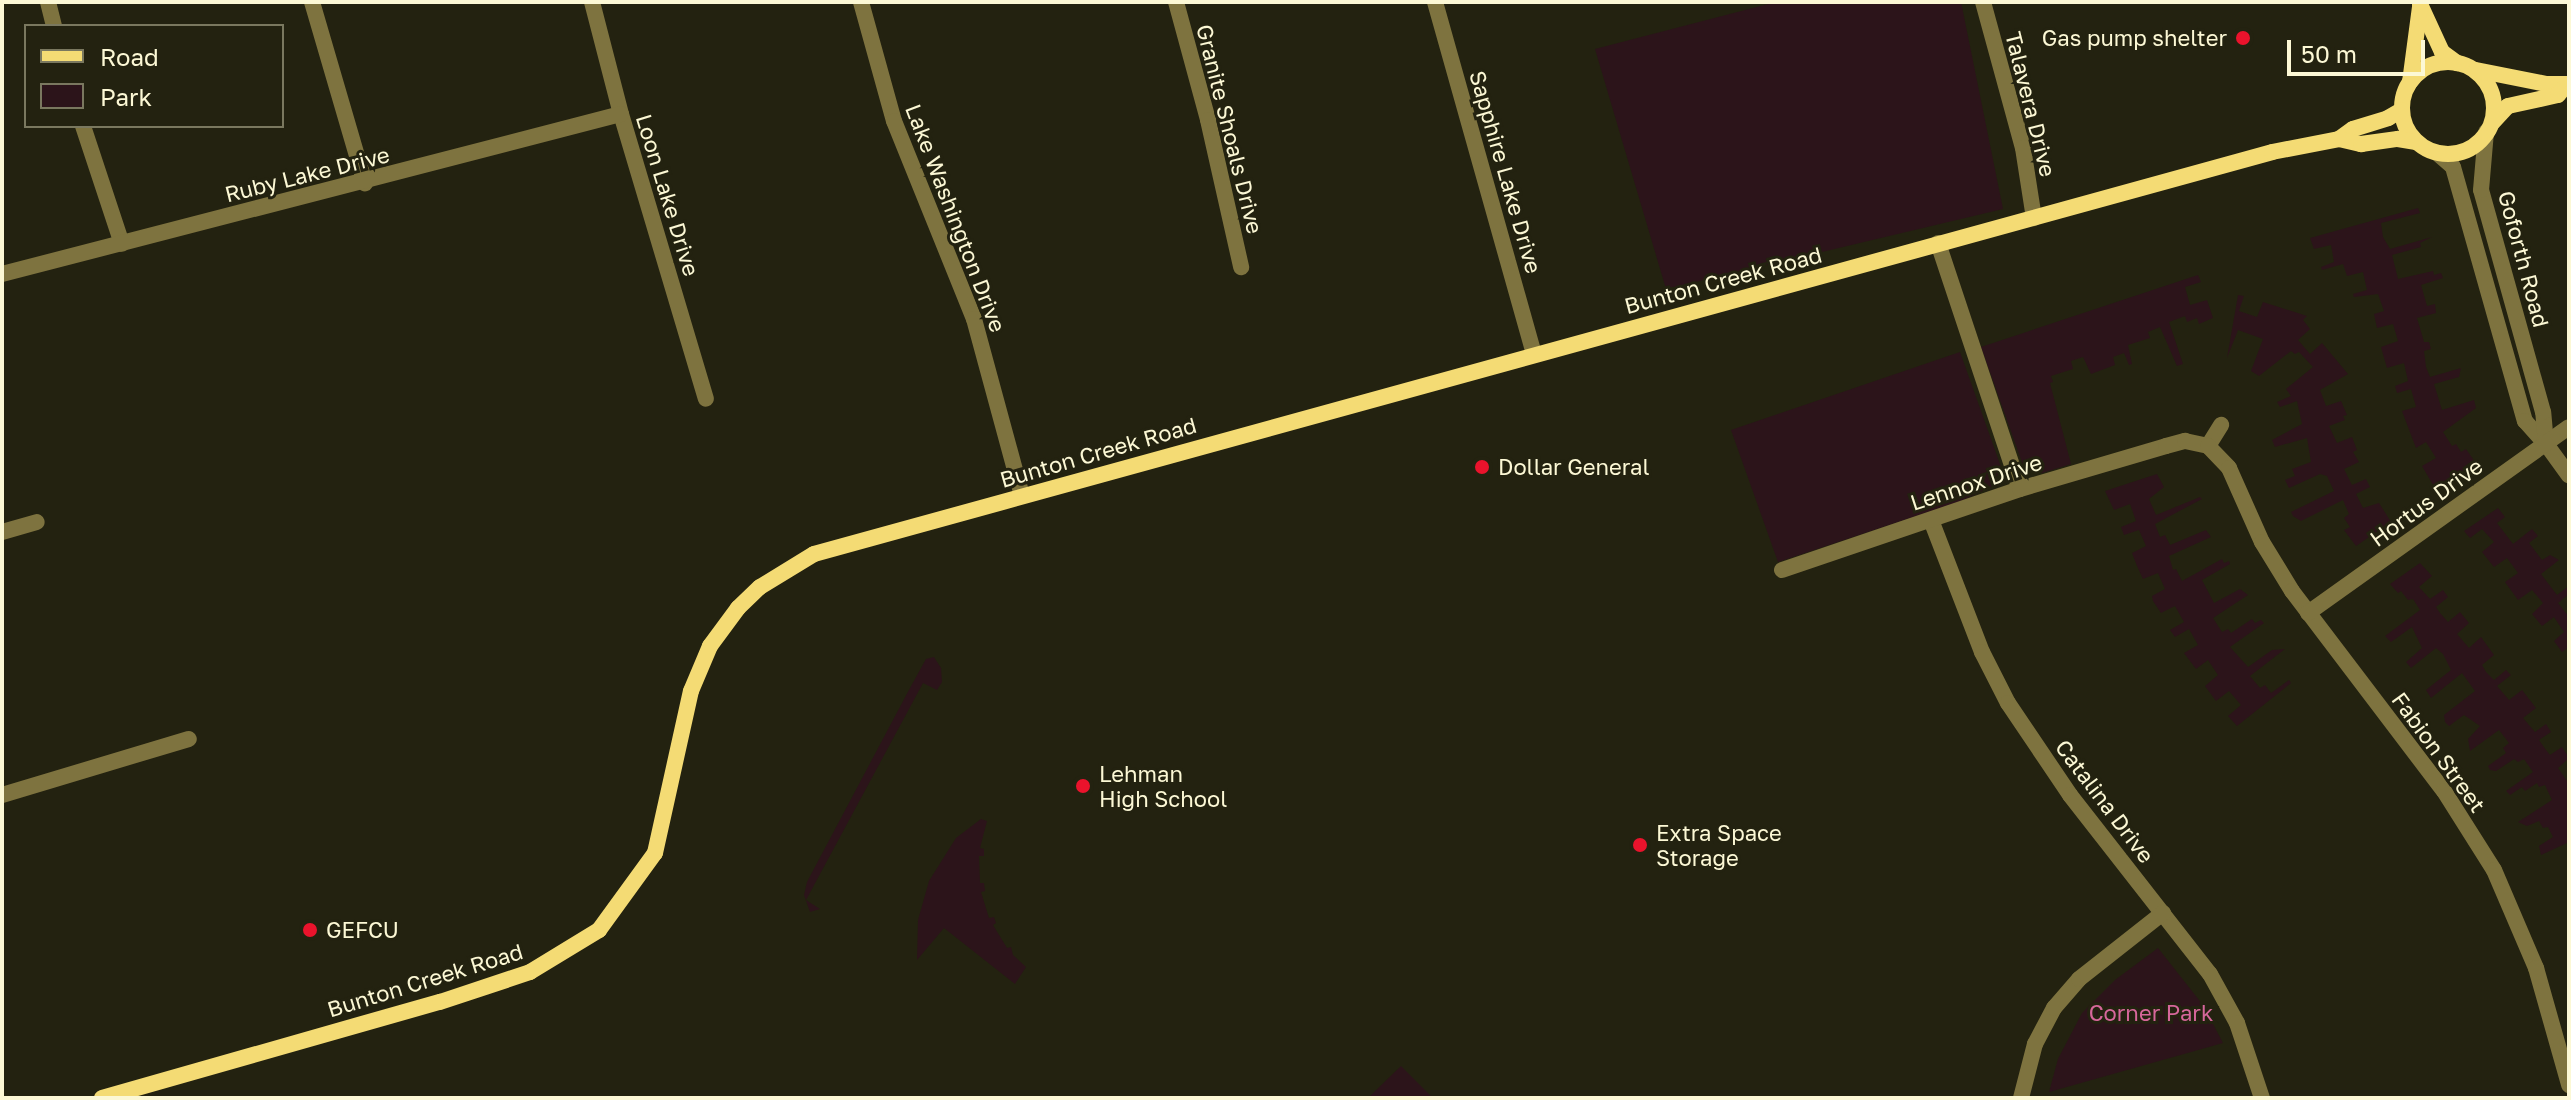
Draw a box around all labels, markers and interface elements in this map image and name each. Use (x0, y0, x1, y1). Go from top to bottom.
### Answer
street label: Granite Shoals Drive (1191, 22, 1269, 236)
legend (24, 24, 284, 128)
scale bar (2291, 24, 2429, 74)
place label: Gas pump shelter (2042, 25, 2227, 51)
street label: Talavera Drive (2000, 29, 2062, 179)
marker: Gas pump shelter (2234, 29, 2252, 47)
text: 50 m (2301, 39, 2357, 68)
text: Road (100, 42, 159, 71)
street label: Sapphire Lake Drive (1464, 68, 1548, 276)
text: Park (100, 82, 152, 111)
street label: Lake Washington Drive (900, 100, 1012, 336)
street label: Loon Lake Drive (631, 111, 705, 279)
street label: Ruby Lake Drive (222, 141, 392, 207)
street label: Goforth Road (2493, 188, 2555, 330)
street label: Bunton Creek Road (1622, 241, 1824, 319)
street label: Bunton Creek Road (997, 411, 1199, 493)
street label: Lennox Drive (1907, 448, 2045, 516)
street label: Hortus Drive (2365, 452, 2487, 552)
place label: Dollar General (1498, 454, 1650, 480)
marker: Dollar General (1473, 458, 1491, 476)
street label: Fabion Street (2387, 687, 2491, 817)
street label: Catalina Drive (2050, 734, 2160, 868)
place label: Lehman High School (1099, 760, 1227, 812)
marker: Lehman High School (1074, 777, 1092, 795)
place label: Extra Space Storage (1656, 819, 1782, 870)
marker: Extra Space Storage (1631, 836, 1649, 854)
place label: GEFCU (326, 917, 399, 943)
marker: GEFCU (301, 921, 319, 939)
street label: Bunton Creek Road (324, 938, 526, 1022)
park label: Corner Park (2089, 1000, 2213, 1026)

